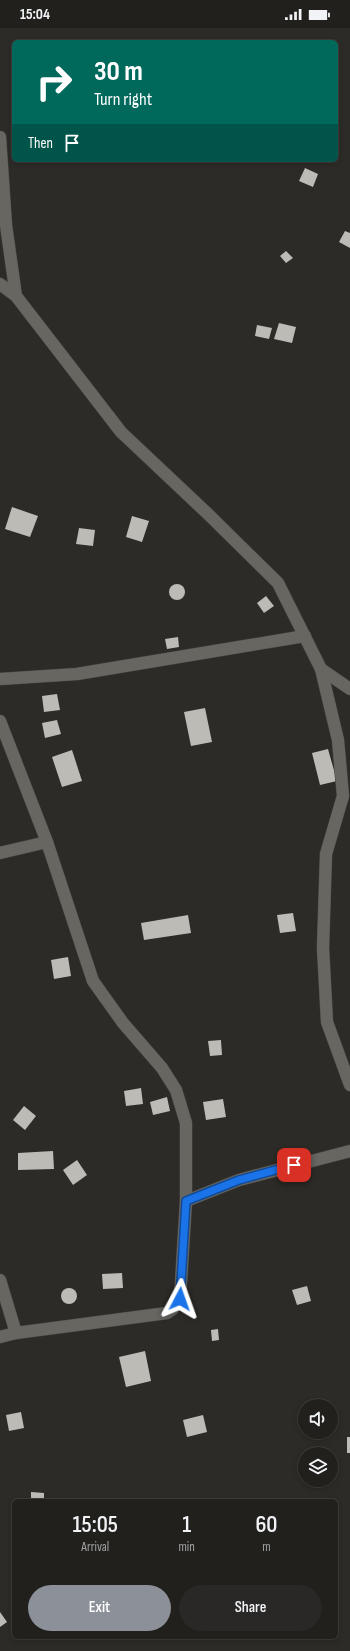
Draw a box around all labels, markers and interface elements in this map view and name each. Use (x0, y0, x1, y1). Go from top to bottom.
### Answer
text: 15:04 (20, 5, 50, 24)
text: 30 m (94, 55, 143, 88)
icon: right (28, 56, 80, 108)
text: Turn right (94, 89, 152, 110)
icon: arrive (61, 132, 83, 154)
text: Then (28, 134, 53, 153)
pin (277, 1148, 311, 1182)
icon: arrive (283, 1154, 305, 1176)
position arrow (159, 1278, 201, 1320)
map controls (298, 1399, 338, 1487)
button: sound (298, 1399, 338, 1439)
button: layers (298, 1447, 338, 1487)
text: 15:05 (73, 1510, 118, 1539)
text: 1 (182, 1510, 191, 1539)
text: 60 (255, 1510, 277, 1539)
text: Arrival (81, 1539, 109, 1555)
text: min (179, 1539, 195, 1555)
text: m (262, 1539, 271, 1555)
button: Exit (28, 1585, 171, 1631)
button: Share (179, 1585, 322, 1631)

